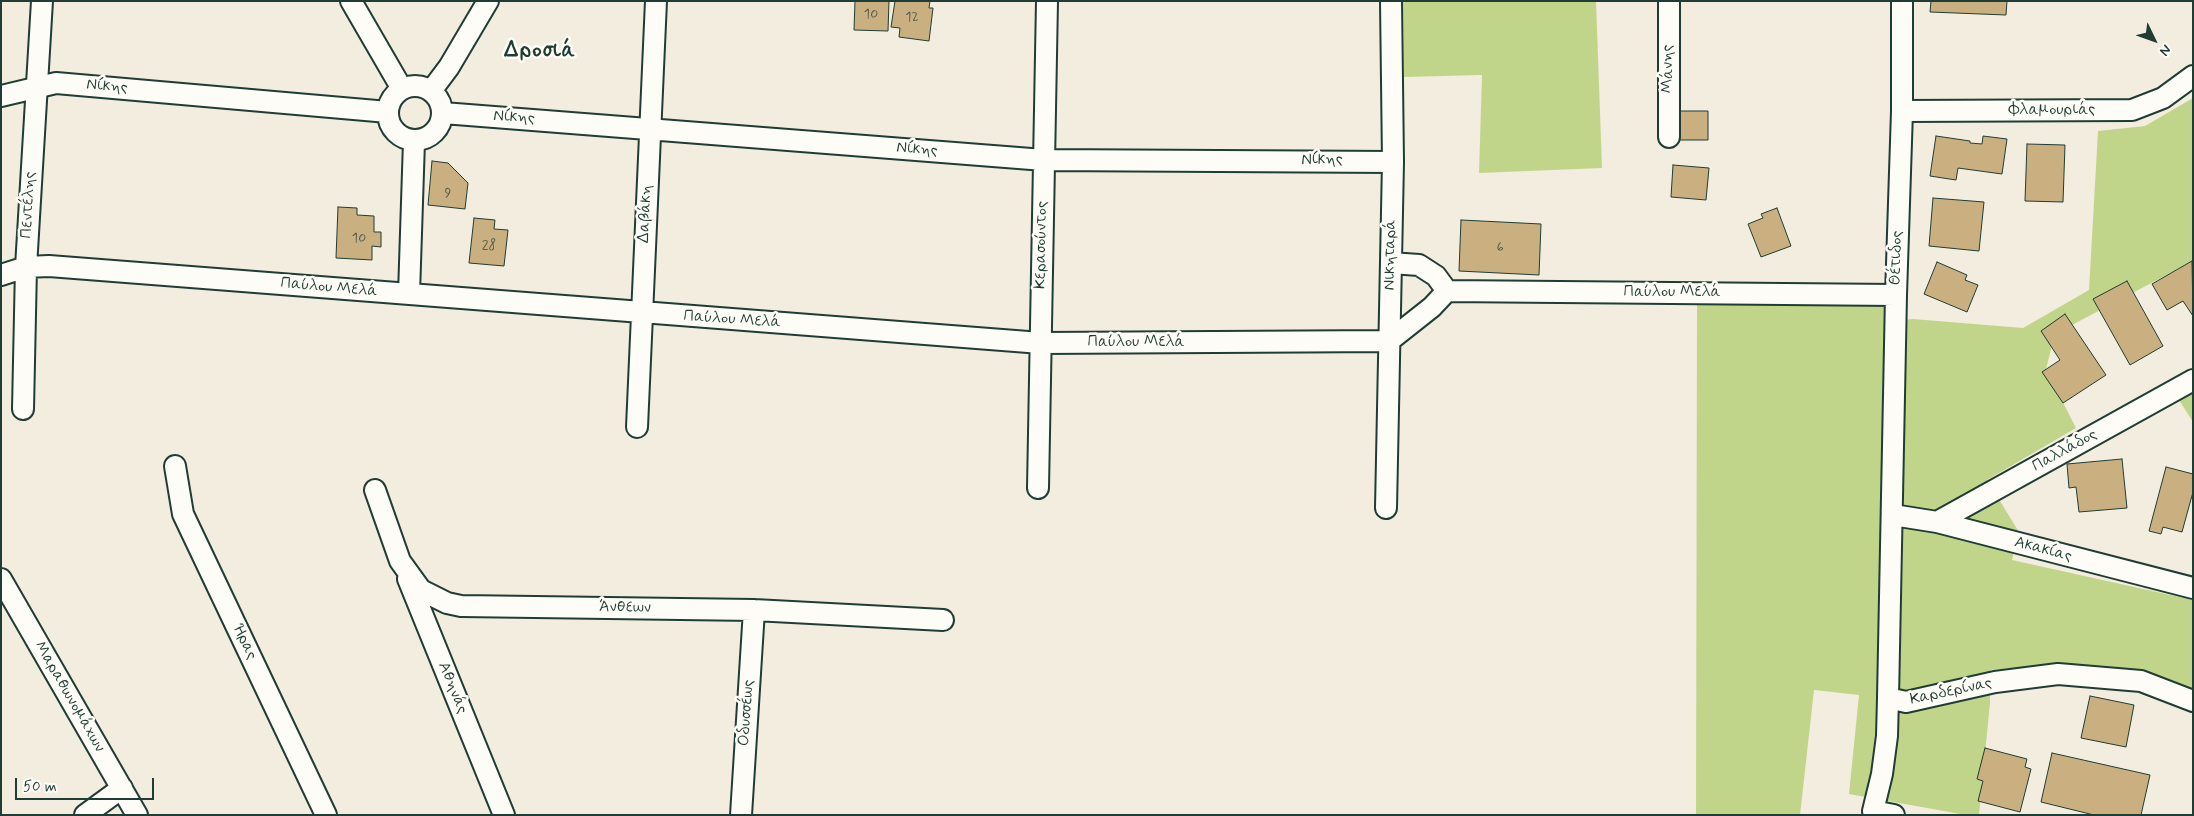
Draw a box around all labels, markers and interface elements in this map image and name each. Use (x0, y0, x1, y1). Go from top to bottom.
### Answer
house number: 10 (864, 7, 878, 23)
house number: 12 (905, 10, 919, 26)
north arrow (2129, 15, 2179, 65)
district label: Δροσιά (503, 39, 577, 65)
text: N (2155, 41, 2175, 60)
street label: Μάνης (1659, 44, 1679, 94)
street label: Νίκης (86, 76, 128, 98)
street label: Φλαμουριάς (2009, 101, 2095, 121)
street label: Νίκης (493, 107, 535, 129)
street label: Νίκης (896, 139, 938, 161)
street label: Νίκης (1301, 151, 1343, 171)
street label: Πεντέλης (18, 171, 40, 239)
street label: Δαβάκη (635, 184, 657, 244)
house number: 9 (445, 186, 451, 202)
street label: Κερασούντος (1032, 201, 1052, 289)
street label: Νικηταρά (1381, 219, 1401, 291)
street label: Θέτιδος (1886, 230, 1908, 286)
house number: 10 (352, 231, 366, 247)
house number: 28 (482, 238, 496, 254)
house number: 6 (1496, 240, 1504, 256)
street label: Παύλου Μελά (280, 274, 378, 302)
street label: Παύλου Μελά (1623, 283, 1721, 303)
street label: Παύλου Μελά (683, 307, 781, 333)
street label: Παύλου Μελά (1087, 333, 1185, 353)
street label: Παλλάδος (2029, 425, 2101, 477)
street label: Ακακίας (2012, 533, 2074, 567)
street label: Άνθεων (599, 598, 651, 618)
street label: Ήρας (227, 621, 261, 663)
street label: Μαραθωνομάχων (29, 638, 109, 756)
street label: Αθηνάς (433, 659, 471, 717)
street label: Καρδερίνας (1908, 674, 1994, 710)
street label: Οδυσσέως (735, 679, 759, 747)
scale bar (18, 768, 156, 800)
text: 50 m (23, 777, 57, 797)

